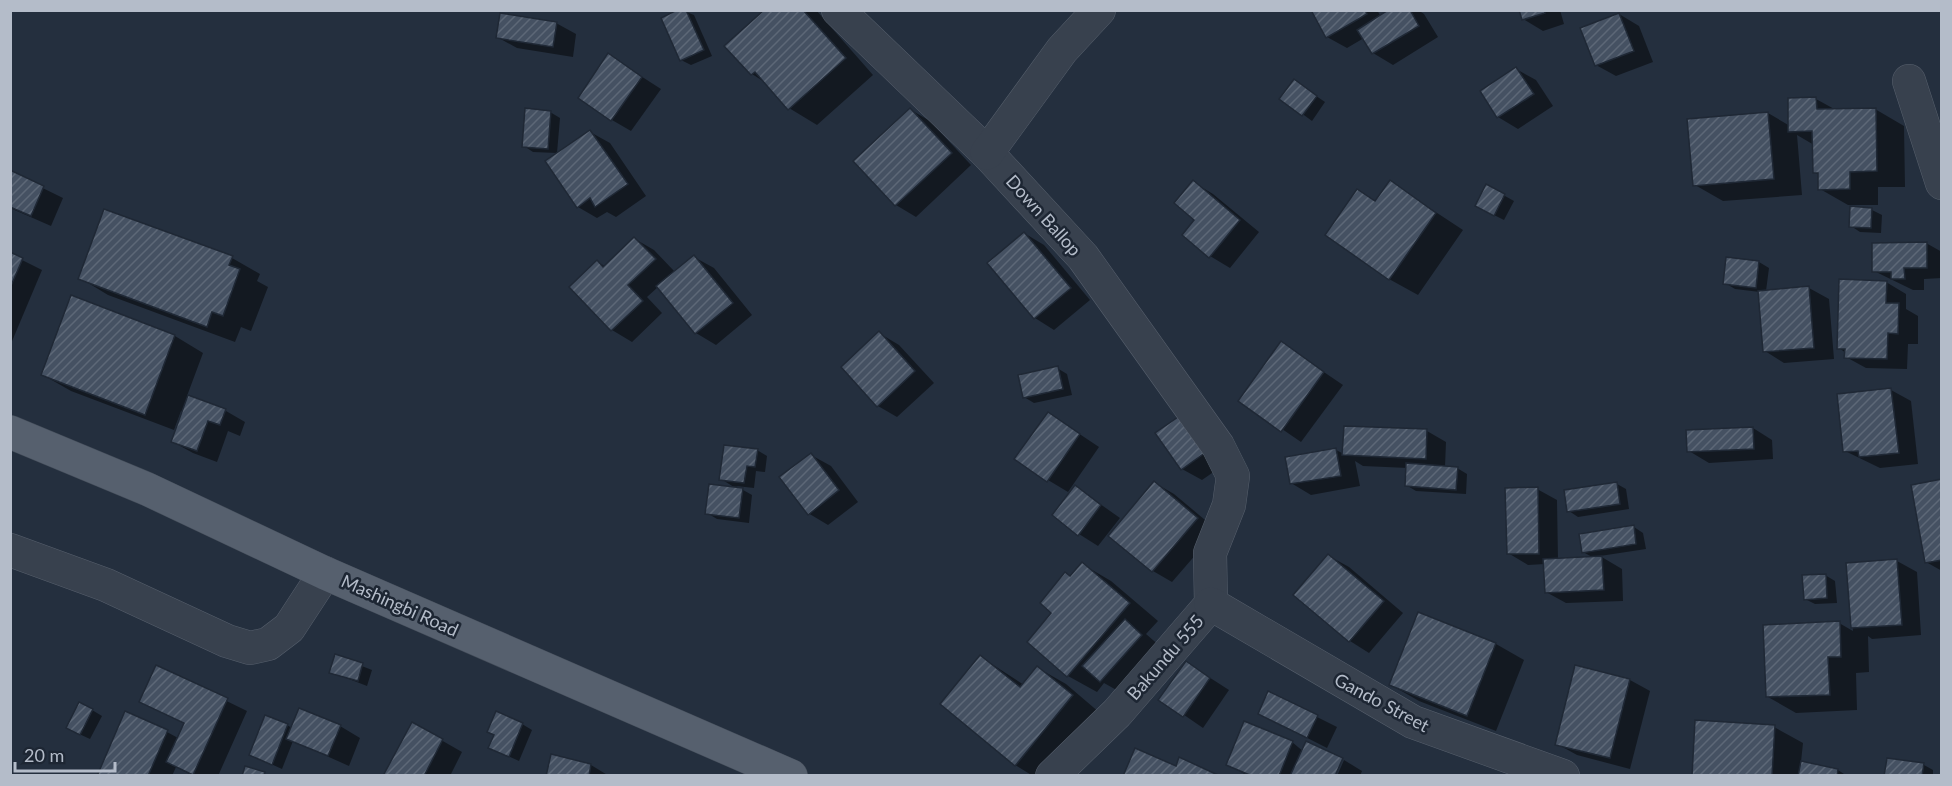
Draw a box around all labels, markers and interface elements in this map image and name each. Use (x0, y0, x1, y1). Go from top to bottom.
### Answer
street label: Down Ballop (1002, 170, 1086, 260)
street label: Mashingbi Road (338, 569, 462, 641)
street label: Bakundu 555 (1122, 610, 1208, 704)
street label: Gando Street (1331, 668, 1434, 736)
scale bar (15, 735, 116, 773)
text: 20 m (24, 744, 64, 766)

